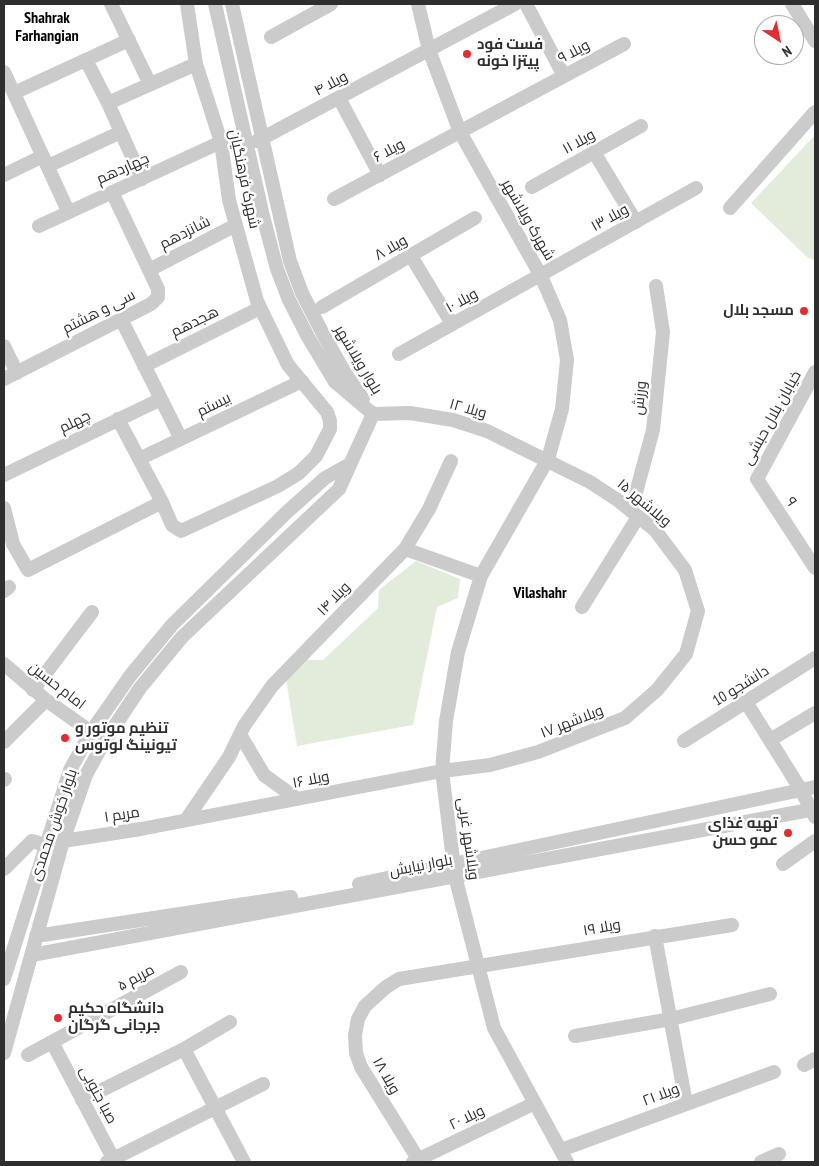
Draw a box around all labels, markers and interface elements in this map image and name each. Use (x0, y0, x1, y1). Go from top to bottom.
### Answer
district label: Shahrak Farhangian (15, 8, 79, 46)
north arrow (754, 15, 804, 65)
place label: فست فود پیتزا خونه (477, 36, 543, 71)
street label: ۹ ویلا (555, 36, 593, 68)
text: N (779, 42, 795, 61)
marker: فست فود پیتزا خونه (461, 48, 473, 60)
street label: ۴ ویلا (311, 68, 351, 100)
street label: ۱۱ ویلا (559, 126, 599, 158)
street label: شهرک فرهنگیان (225, 128, 263, 230)
street label: ۶ ویلا (370, 135, 408, 167)
street label: چهاردهم (94, 149, 152, 189)
street label: شهرک ویلاشهر (498, 176, 558, 264)
street label: ۱۳ ویلا (588, 200, 632, 236)
street label: شانزدهم (157, 213, 213, 253)
street label: ویلا ۸ (371, 232, 411, 264)
street label: ۱۰ ویلا (443, 285, 481, 317)
street label: سی و هشتم (60, 286, 138, 338)
place label: مسجد بلال (723, 302, 794, 320)
street label: هجدهم (168, 303, 222, 341)
marker: مسجد بلال (798, 305, 810, 317)
street label: بلوار ویلاشهر (330, 322, 386, 398)
street label: خیابان بلال حبشی (739, 368, 805, 468)
street label: ورزش (629, 380, 651, 416)
street label: بیستم (194, 389, 234, 421)
street label: ویلا ۱۲ (447, 395, 489, 423)
street label: چهلم (56, 407, 94, 437)
street label: ویلاشهر ۱۵ (613, 475, 675, 531)
street label: ۹ (781, 494, 801, 510)
street label: ۱۴ ویلا (314, 578, 354, 620)
district label: Vilashahr (513, 583, 567, 603)
street label: امام حسین (25, 658, 89, 714)
street label: دانشجو 10 (710, 662, 772, 710)
street label: ویلاشهر ۱۷ (538, 702, 606, 742)
place label: تنظیم موتور و تیونینگ لوتوس (75, 720, 177, 755)
marker: تنظیم موتور و تیونینگ لوتوس (59, 732, 71, 744)
street label: بلوار خوش محمدی (26, 767, 82, 883)
street label: ۱۶ ویلا (291, 768, 331, 792)
street label: ویلاشهر غربی (453, 797, 483, 881)
street label: ۱ مریم (103, 803, 141, 827)
place label: تهیه غذای عمو حسن (708, 815, 778, 850)
marker: تهیه غذای عمو حسن (782, 827, 794, 839)
street label: بلوار نیایش (388, 851, 454, 881)
street label: ۱۹ ویلا (582, 916, 622, 940)
street label: ۵ مریم (114, 961, 158, 995)
place label: دانشگاه حکیم جرجانی گرگان (68, 1000, 164, 1035)
marker: دانشگاه حکیم جرجانی گرگان (52, 1012, 64, 1024)
street label: ویلا ۱۸ (368, 1054, 404, 1098)
street label: صبا جنوبی (75, 1063, 121, 1127)
street label: ویلا ۲۱ (640, 1080, 682, 1110)
street label: ویلا ۲۰ (446, 1102, 488, 1134)

